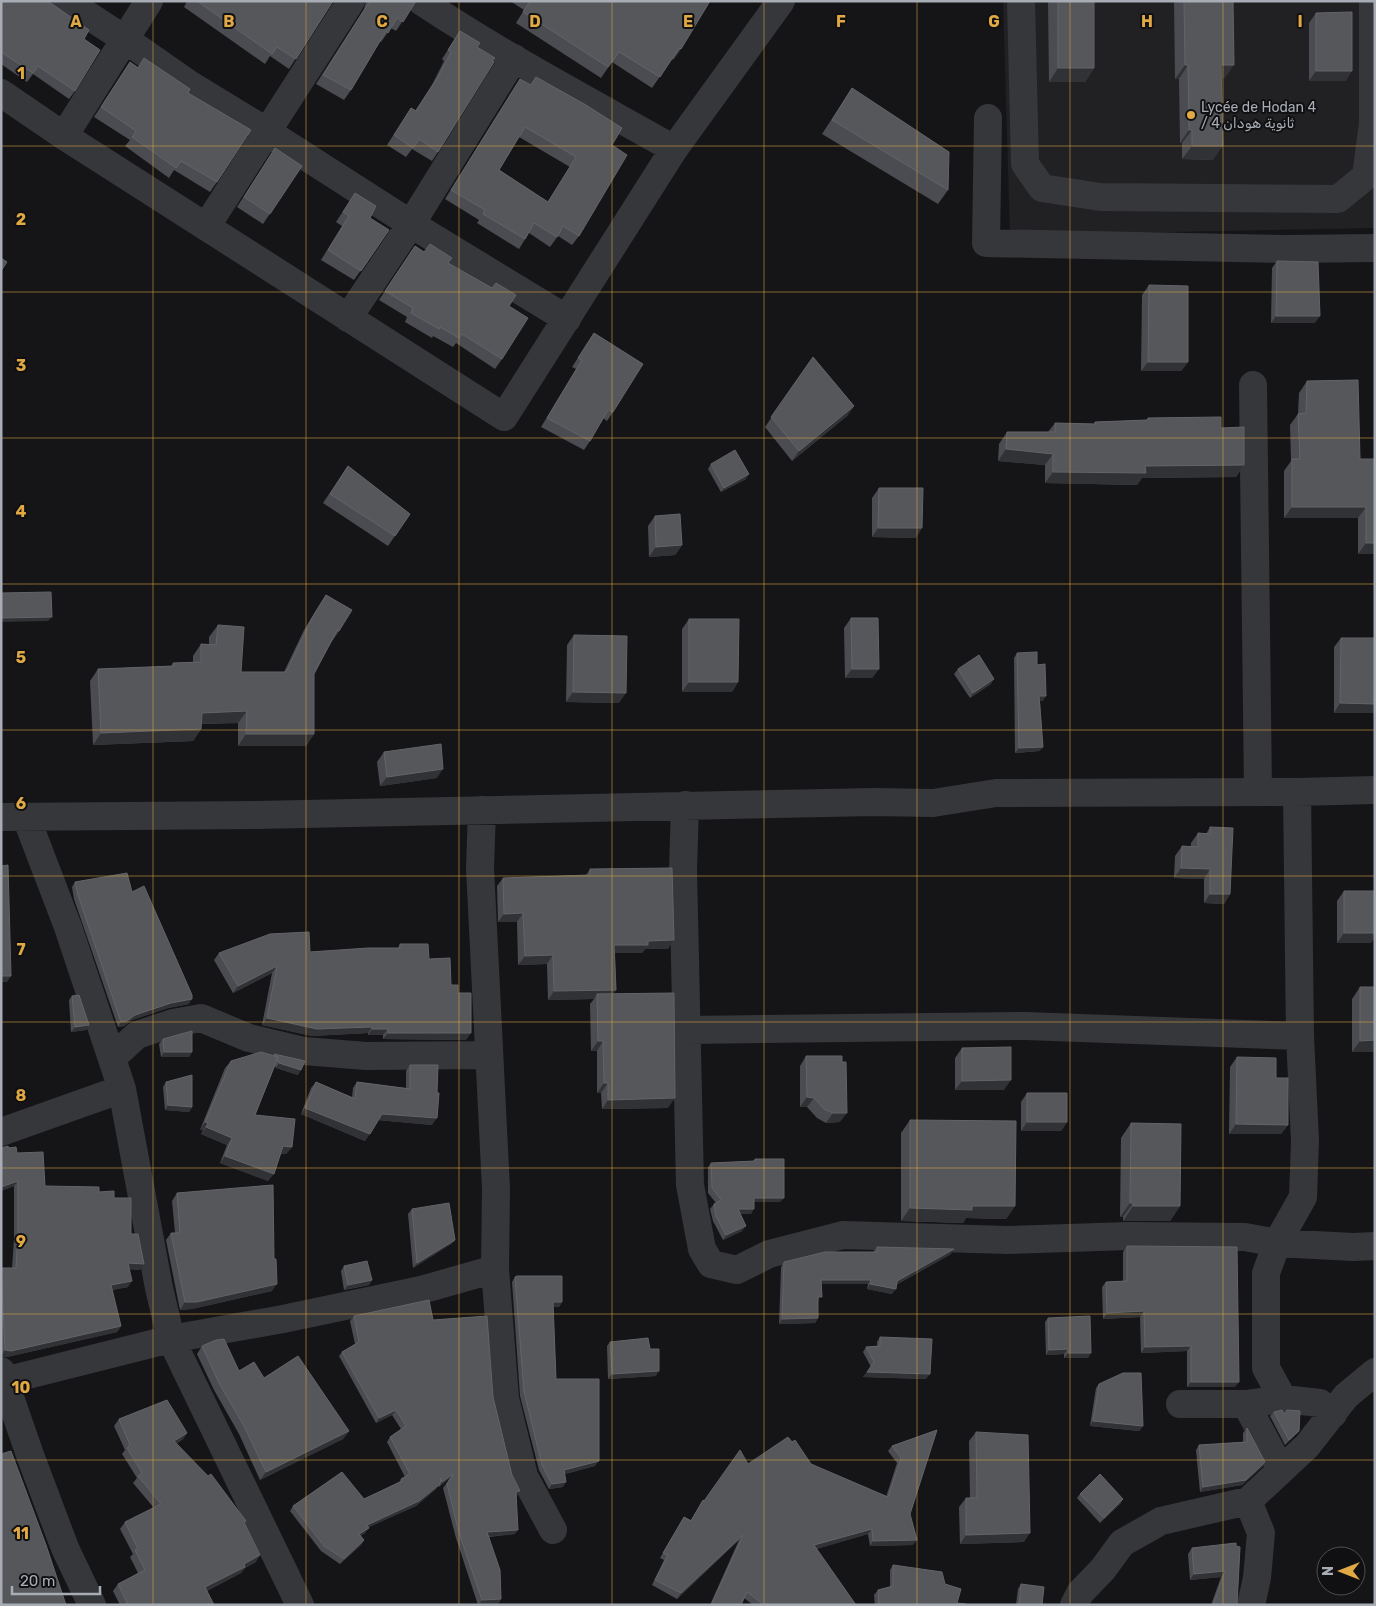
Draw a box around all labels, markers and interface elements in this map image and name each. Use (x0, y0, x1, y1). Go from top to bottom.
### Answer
text: A (70, 12, 82, 31)
text: B (223, 12, 235, 31)
text: C (376, 12, 388, 31)
text: D (529, 12, 541, 31)
text: E (683, 12, 693, 31)
text: F (836, 12, 846, 31)
text: G (988, 12, 1000, 31)
text: H (1141, 12, 1153, 31)
text: I (1297, 12, 1303, 31)
text: 1 (17, 64, 25, 83)
place label: Lycée de Hodan 4 / ثانوية هودان 4 (1201, 99, 1316, 132)
marker: Lycée de Hodan 4 / ثانوية هودان 4 (1185, 109, 1197, 121)
text: 2 (16, 210, 26, 229)
text: 3 (16, 356, 26, 375)
text: 4 (16, 502, 27, 521)
text: 5 (16, 648, 26, 667)
text: 6 (16, 794, 26, 813)
text: 7 (16, 940, 26, 959)
text: 8 (16, 1086, 27, 1105)
text: 9 (16, 1232, 26, 1251)
text: 10 (12, 1378, 31, 1397)
text: 11 (13, 1524, 29, 1543)
north arrow (1316, 1546, 1366, 1596)
scale bar (12, 1564, 100, 1596)
text: N (1320, 1566, 1337, 1576)
text: 20 m (20, 1572, 55, 1590)

